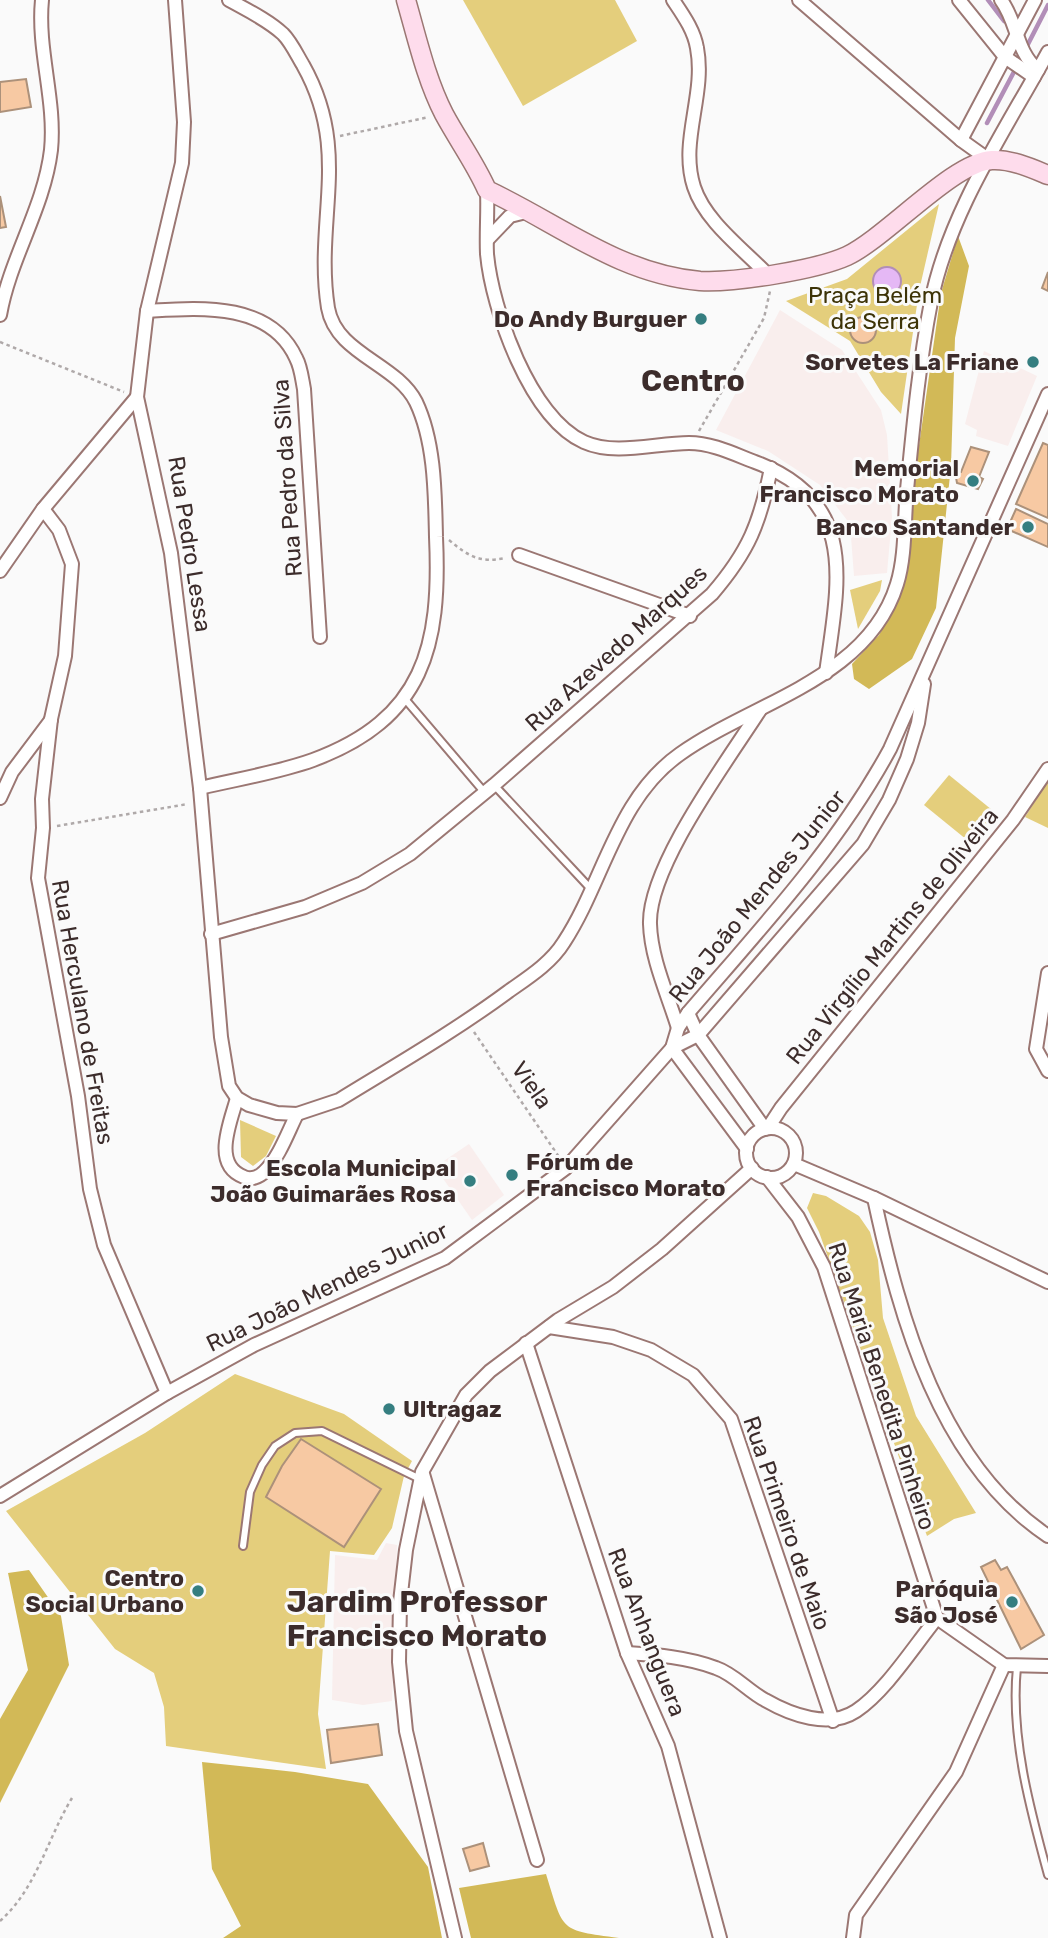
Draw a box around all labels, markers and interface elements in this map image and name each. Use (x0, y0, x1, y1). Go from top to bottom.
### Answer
park label: Praça Belém da Serra (808, 281, 942, 335)
place label: Do Andy Burguer (494, 305, 688, 333)
marker: Do Andy Burguer (693, 311, 709, 327)
place label: Sorvetes La Friane (805, 348, 1019, 376)
marker: Sorvetes La Friane (1025, 354, 1041, 370)
district label: Centro (641, 363, 745, 399)
street label: Rua Pedro da Silva (266, 378, 308, 578)
street label: Rua Pedro Lessa (162, 454, 218, 634)
place label: Memorial Francisco Morato (759, 454, 959, 508)
marker: Memorial Francisco Morato (965, 473, 981, 489)
place label: Banco Santander (816, 513, 1015, 541)
marker: Banco Santander (1020, 519, 1036, 535)
street label: Rua Azevedo Marques (519, 559, 713, 737)
street label: Rua João Mendes Junior (663, 784, 852, 1008)
street label: Rua Virgílio Martins de Oliveira (780, 802, 1004, 1070)
street label: Rua Herculano de Freitas (46, 877, 120, 1147)
street label: Viela (506, 1056, 558, 1114)
place label: Fórum de Francisco Morato (526, 1148, 726, 1202)
place label: Escola Municipal João Guimarães Rosa (210, 1154, 456, 1208)
marker: Fórum de Francisco Morato (504, 1167, 520, 1183)
marker: Escola Municipal João Guimarães Rosa (462, 1173, 478, 1189)
street label: Rua João Mendes Junior (202, 1216, 453, 1358)
street label: Rua Maria Benedita Pinheiro (822, 1239, 942, 1533)
place label: Ultragaz (403, 1395, 502, 1423)
marker: Ultragaz (381, 1401, 397, 1417)
street label: Rua Primeiro de Maio (737, 1412, 837, 1634)
street label: Rua Anhanguera (602, 1544, 692, 1720)
place label: Centro Social Urbano (25, 1564, 184, 1618)
place label: Paróquia São José (894, 1575, 998, 1629)
marker: Centro Social Urbano (190, 1583, 206, 1599)
district label: Jardim Professor Francisco Morato (287, 1584, 548, 1654)
marker: Paróquia São José (1004, 1594, 1020, 1610)

